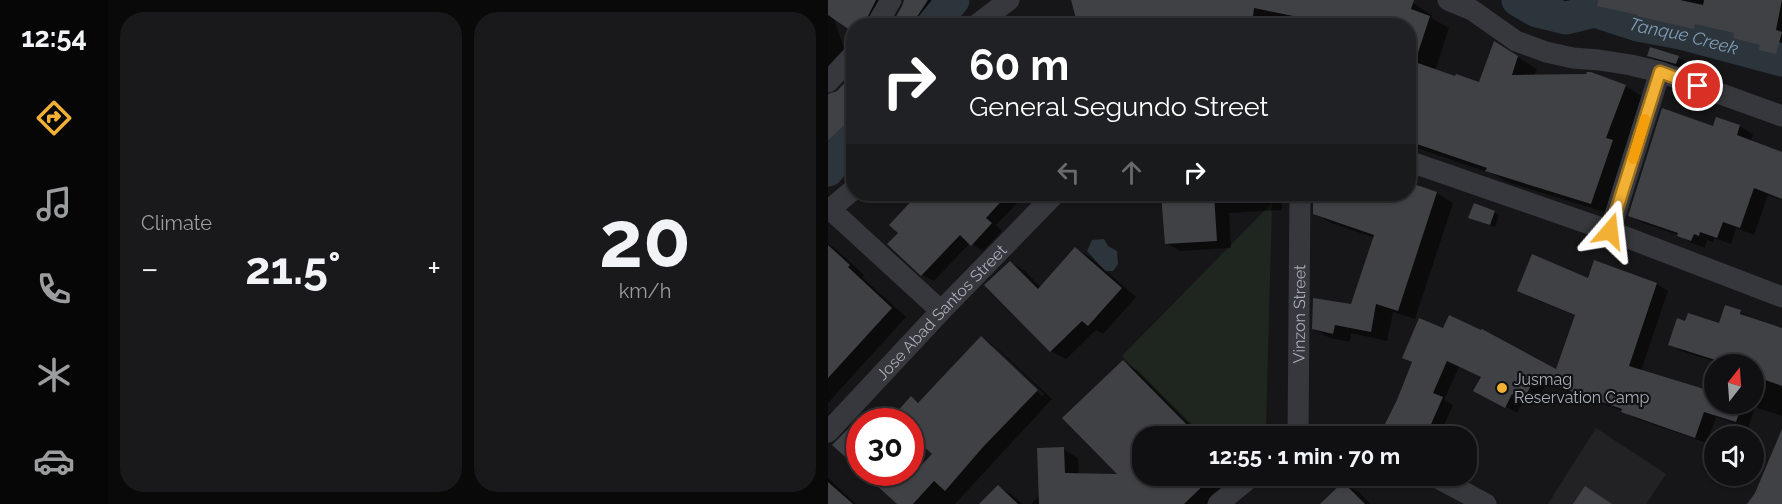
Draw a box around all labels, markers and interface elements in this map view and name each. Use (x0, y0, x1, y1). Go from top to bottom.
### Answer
water label: Tanque Creek (1627, 12, 1741, 58)
text: 12:54 (21, 22, 87, 53)
text: 60 m (969, 41, 1069, 90)
icon: right (870, 42, 948, 120)
pin (1672, 60, 1723, 111)
icon: arrive (1681, 69, 1714, 102)
text: General Segundo Street (969, 91, 1269, 122)
icon: directions (33, 97, 75, 139)
icon: left (1052, 156, 1085, 189)
icon: ahead (1115, 156, 1148, 189)
icon: right (1178, 156, 1211, 189)
icon: music (33, 183, 75, 225)
text: 20 (599, 194, 691, 285)
position arrow (1578, 199, 1642, 263)
text: Climate (141, 211, 212, 235)
street label: Jose Abad Santos Street (872, 240, 1011, 384)
text: 21.5° (245, 242, 341, 295)
text: − (141, 249, 159, 288)
text: + (427, 249, 441, 288)
street label: Vinzon Street (1289, 264, 1309, 363)
icon: phone (33, 268, 75, 310)
text: km/h (619, 279, 671, 303)
icon: climate (33, 354, 75, 396)
north arrow (1704, 354, 1764, 414)
map controls (1704, 354, 1764, 486)
place label: Jusmag Reservation Camp (1514, 370, 1649, 407)
marker: Jusmag Reservation Camp (1495, 381, 1509, 395)
speed limit sign: 30 (846, 408, 924, 486)
button: sound (1704, 426, 1764, 486)
icon: car (33, 440, 75, 482)
text: 12:55 · 1 min · 70 m (1209, 443, 1400, 469)

